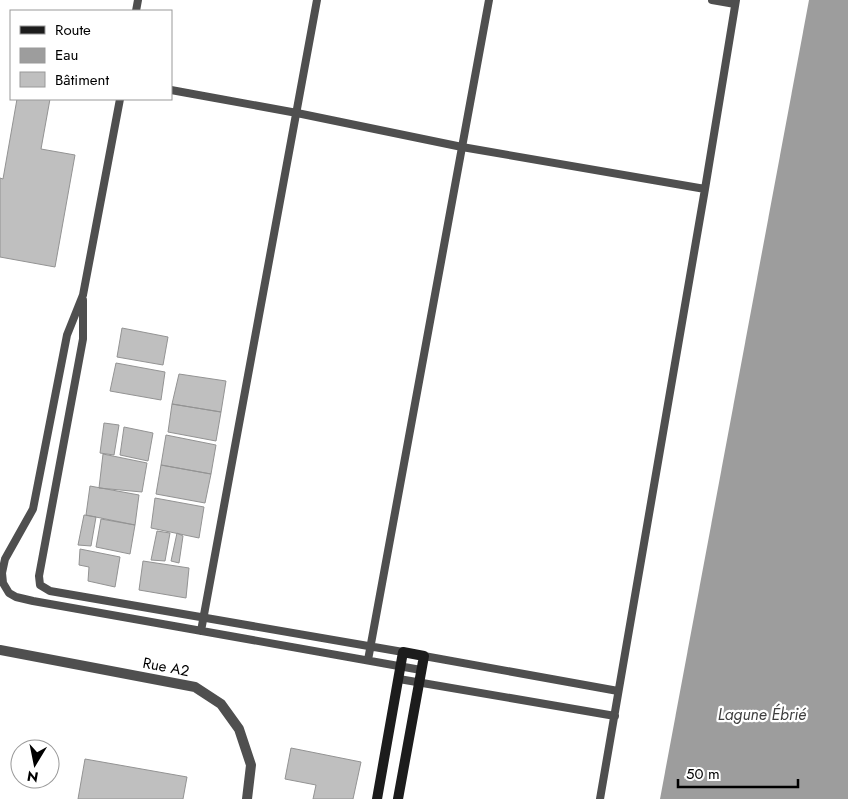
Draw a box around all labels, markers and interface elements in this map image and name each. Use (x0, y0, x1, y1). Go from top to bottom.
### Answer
legend (10, 10, 172, 100)
text: Route (55, 19, 91, 41)
text: Eau (55, 44, 78, 66)
text: Bâtiment (55, 69, 109, 91)
street label: Rue A2 (141, 652, 191, 682)
water label: Lagune Ébrié (718, 703, 807, 726)
north arrow (10, 739, 60, 789)
scale bar (678, 756, 798, 788)
text: 50 m (686, 763, 720, 785)
text: N (26, 766, 40, 788)

